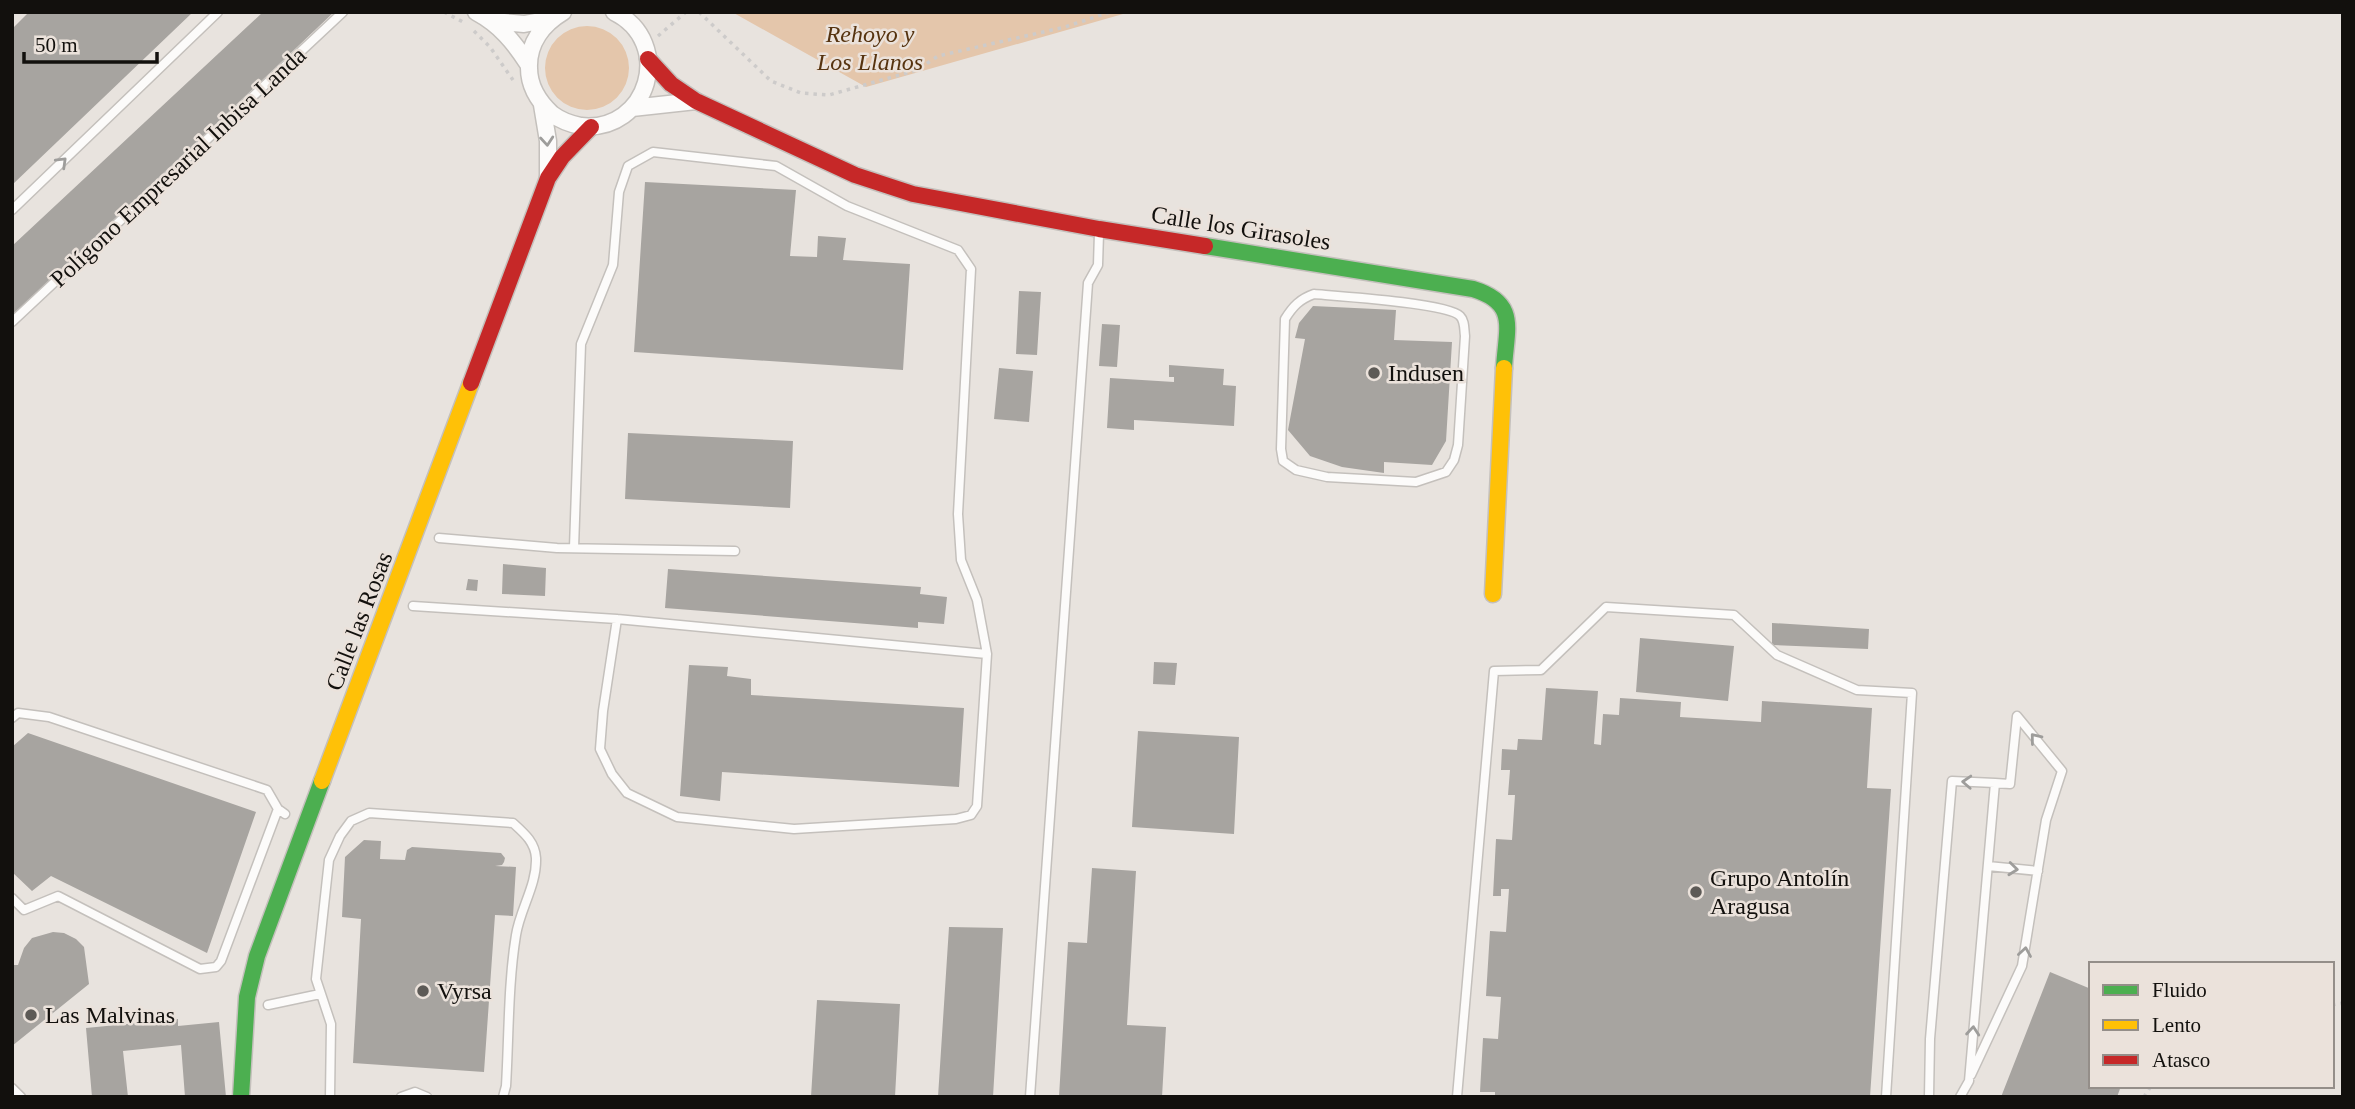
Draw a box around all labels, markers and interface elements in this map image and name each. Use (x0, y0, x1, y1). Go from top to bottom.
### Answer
scale bar (24, 21, 158, 65)
park label: Rehoyo y Los Llanos (816, 21, 923, 75)
text: 50 m (35, 33, 78, 57)
street label: Polígono Empresarial Inbisa Landa (45, 42, 311, 292)
one-way arrow (539, 136, 554, 147)
one-way arrow (53, 158, 66, 171)
street label: Calle los Girasoles (1149, 201, 1333, 255)
place label: Indusen (1388, 360, 1464, 386)
marker: Indusen (1366, 365, 1382, 381)
street label: Calle las Rosas (321, 548, 397, 694)
one-way arrow (2031, 733, 2043, 746)
one-way arrow (1961, 774, 1972, 789)
one-way arrow (2007, 861, 2019, 876)
place label: Grupo Antolín Aragusa (1710, 865, 1849, 919)
marker: Grupo Antolín Aragusa (1688, 884, 1704, 900)
one-way arrow (2017, 946, 2032, 957)
legend (2089, 962, 2334, 1088)
place label: Vyrsa (437, 978, 492, 1004)
text: Fluido (2152, 978, 2207, 1002)
marker: Vyrsa (415, 983, 431, 999)
place label: Las Malvinas (45, 1002, 175, 1028)
marker: Las Malvinas (23, 1007, 39, 1023)
text: Lento (2152, 1013, 2201, 1037)
one-way arrow (1965, 1025, 1980, 1036)
text: Atasco (2152, 1048, 2210, 1072)

